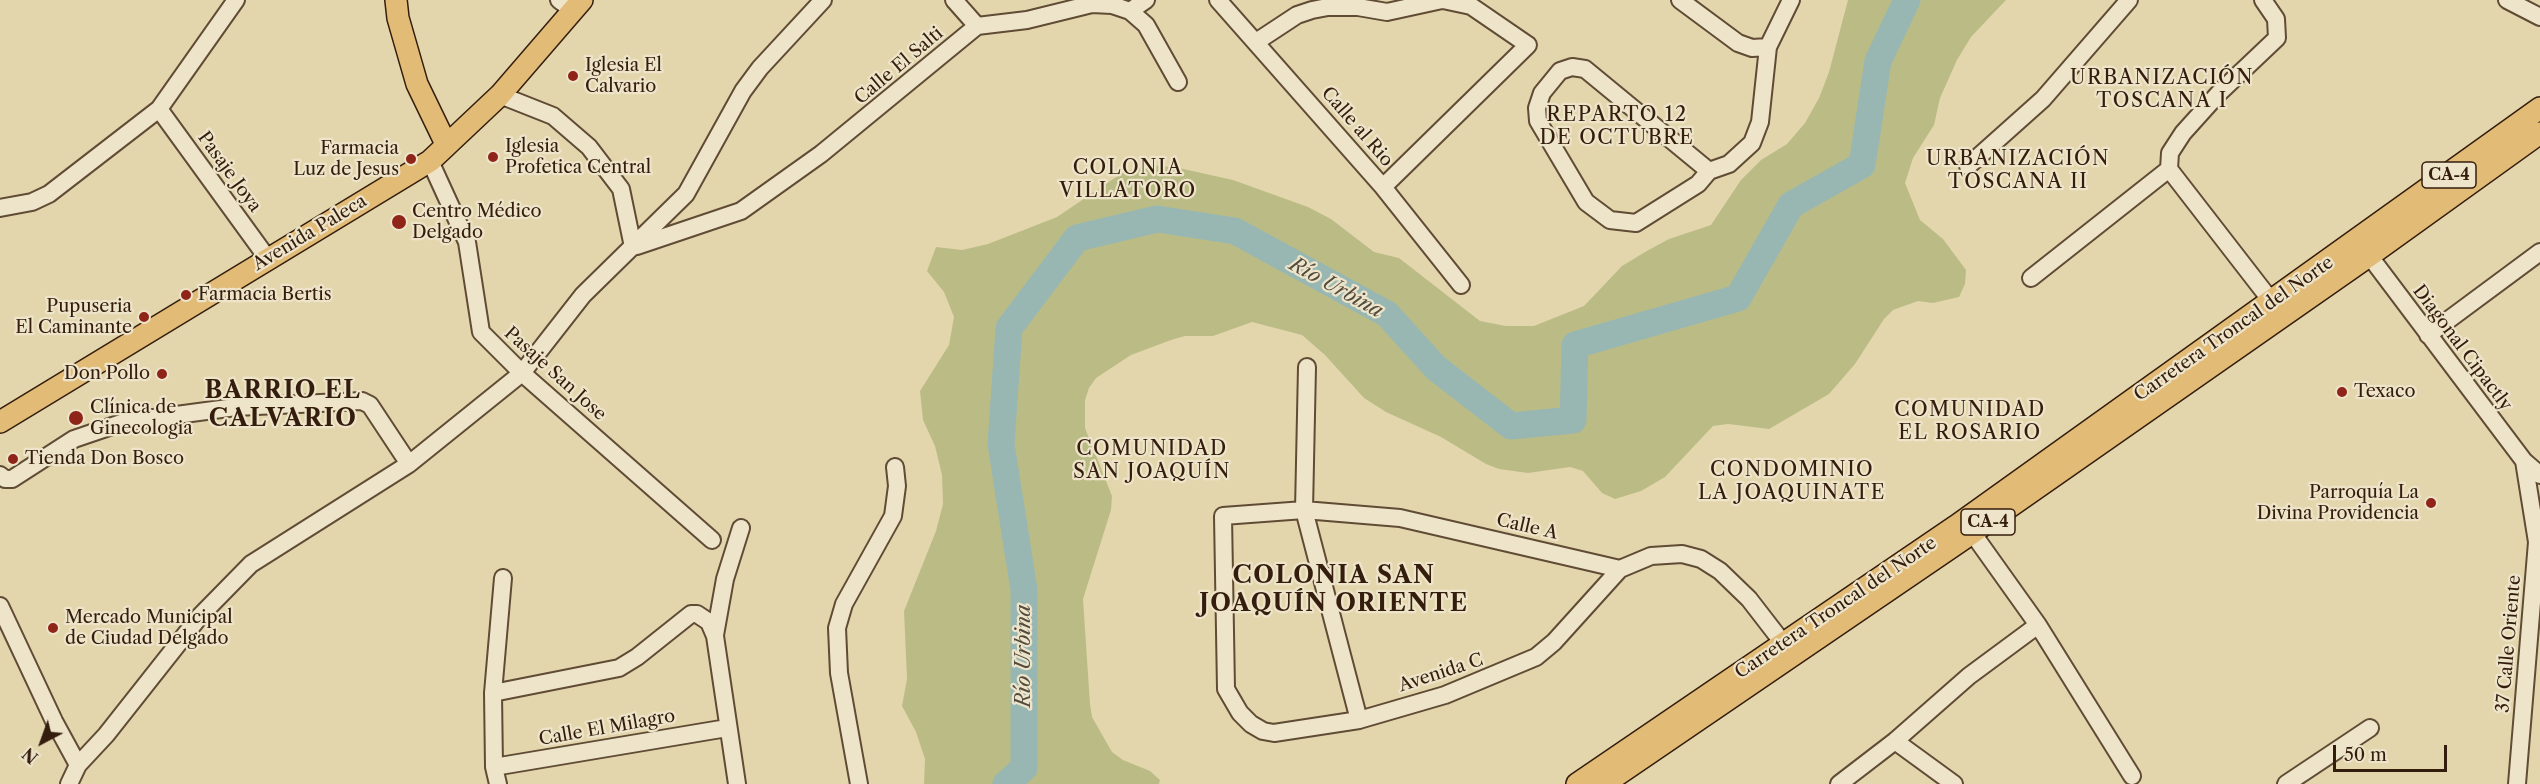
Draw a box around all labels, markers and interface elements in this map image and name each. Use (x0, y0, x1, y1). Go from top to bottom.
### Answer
street label: Calle El Salti (850, 23, 948, 109)
place label: Iglesia El Calvario (585, 55, 662, 98)
district label: URBANIZACIÓN TOSCANA I (2070, 66, 2254, 113)
marker: Iglesia El Calvario (566, 69, 580, 83)
street label: Calle al Rio (1317, 83, 1397, 171)
district label: REPARTO 12 DE OCTUBRE (1540, 103, 1694, 150)
street label: Pasaje Joya (193, 128, 265, 216)
place label: Iglesia Profetica Central (505, 136, 651, 178)
place label: Farmacia Luz de Jesus (293, 138, 399, 180)
district label: URBANIZACIÓN TOSCANA II (1926, 147, 2110, 194)
marker: Iglesia Profetica Central (486, 150, 500, 164)
marker: Farmacia Luz de Jesus (404, 152, 418, 166)
district label: COLONIA VILLATORO (1059, 156, 1197, 203)
road number: CA-4 (2422, 162, 2476, 188)
street label: Avenida Paleca (249, 191, 371, 275)
place label: Centro Médico Delgado (412, 201, 542, 244)
marker: Centro Médico Delgado (390, 213, 408, 231)
street label: Carretera Troncal del Norte (2130, 252, 2338, 406)
water label: Río Urbina (1285, 253, 1387, 323)
street label: Diagonal Cipactly (2408, 281, 2516, 415)
place label: Farmacia Bertis (198, 284, 332, 306)
marker: Farmacia Bertis (179, 288, 193, 302)
place label: Pupuseria El Caminante (15, 296, 132, 338)
marker: Pupuseria El Caminante (137, 310, 151, 324)
street label: Pasaje San Jose (500, 323, 610, 425)
place label: Don Pollo (64, 363, 150, 385)
marker: Don Pollo (155, 367, 169, 381)
district label: BARRIO EL CALVARIO (205, 377, 361, 433)
place label: Texaco (2354, 381, 2416, 403)
marker: Texaco (2335, 385, 2349, 399)
place label: Clínica de Ginecologia (90, 397, 193, 440)
district label: COMUNIDAD EL ROSARIO (1894, 398, 2046, 445)
marker: Clínica de Ginecologia (67, 409, 85, 427)
district label: COMUNIDAD SAN JOAQUÍN (1073, 437, 1231, 484)
place label: Tienda Don Bosco (25, 448, 184, 470)
marker: Tienda Don Bosco (6, 452, 20, 466)
district label: CONDOMINIO LA JOAQUINATE (1698, 458, 1886, 505)
place label: Parroquía La Divina Providencia (2257, 482, 2419, 524)
marker: Parroquía La Divina Providencia (2424, 496, 2438, 510)
street label: Calle A (1494, 509, 1560, 545)
road number: CA-4 (1961, 509, 2015, 535)
street label: Carretera Troncal del Norte (1731, 532, 1941, 684)
district label: COLONIA SAN JOAQUÍN ORIENTE (1199, 562, 1469, 618)
street label: 37 Calle Oriente (2492, 574, 2526, 714)
water label: Río Urbina (1012, 605, 1036, 707)
place label: Mercado Municipal de Ciudad Delgado (65, 607, 233, 650)
marker: Mercado Municipal de Ciudad Delgado (46, 621, 60, 635)
street label: Avenida C (1396, 649, 1486, 697)
street label: Calle El Milagro (537, 705, 677, 751)
north arrow (12, 712, 72, 772)
scale bar (2336, 733, 2450, 771)
text: N (18, 743, 42, 768)
text: 50 m (2344, 744, 2387, 766)

